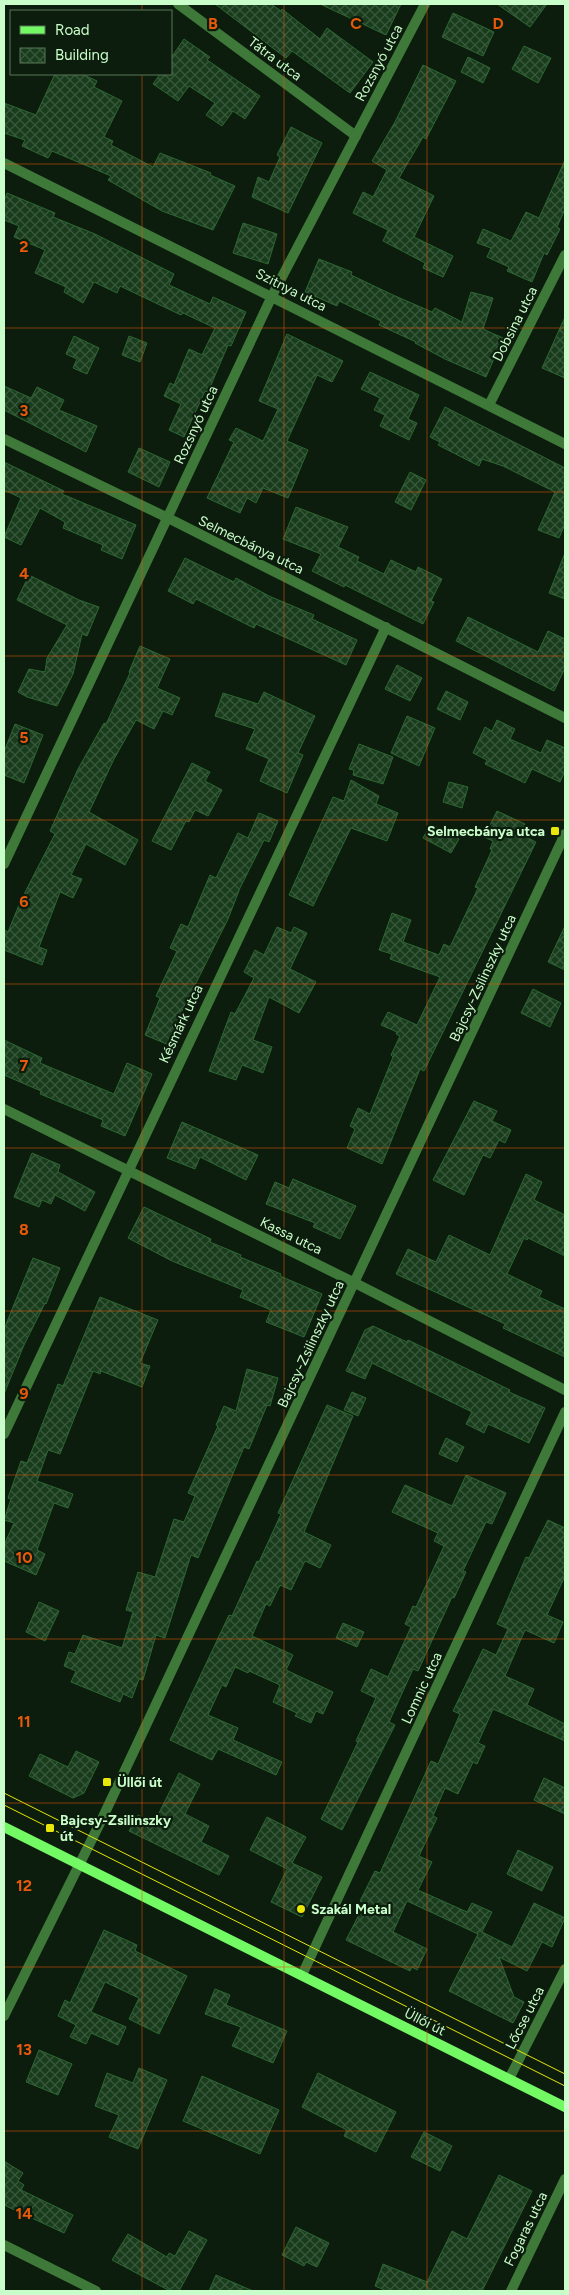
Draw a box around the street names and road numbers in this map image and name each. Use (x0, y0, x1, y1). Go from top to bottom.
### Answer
street label: Rozsnyó utca (352, 22, 406, 104)
street label: Tátra utca (245, 33, 305, 85)
street label: Szitnya utca (253, 265, 329, 315)
street label: Dobsina utca (489, 284, 541, 364)
street label: Rozsnyó utca (170, 383, 222, 467)
street label: Selmecbánya utca (196, 512, 306, 578)
street label: Bajcsy-Zsilinszky utca (446, 912, 520, 1044)
street label: Késmárk utca (155, 982, 207, 1066)
street label: Kassa utca (257, 1214, 325, 1258)
street label: Bajcsy-Zsilinszky utca (274, 1278, 348, 1410)
street label: Lomnic utca (398, 1649, 446, 1727)
street label: Lőcse utca (502, 1984, 548, 2052)
street label: Üllői út (402, 2004, 448, 2040)
street label: Fogaras utca (501, 2189, 551, 2269)

